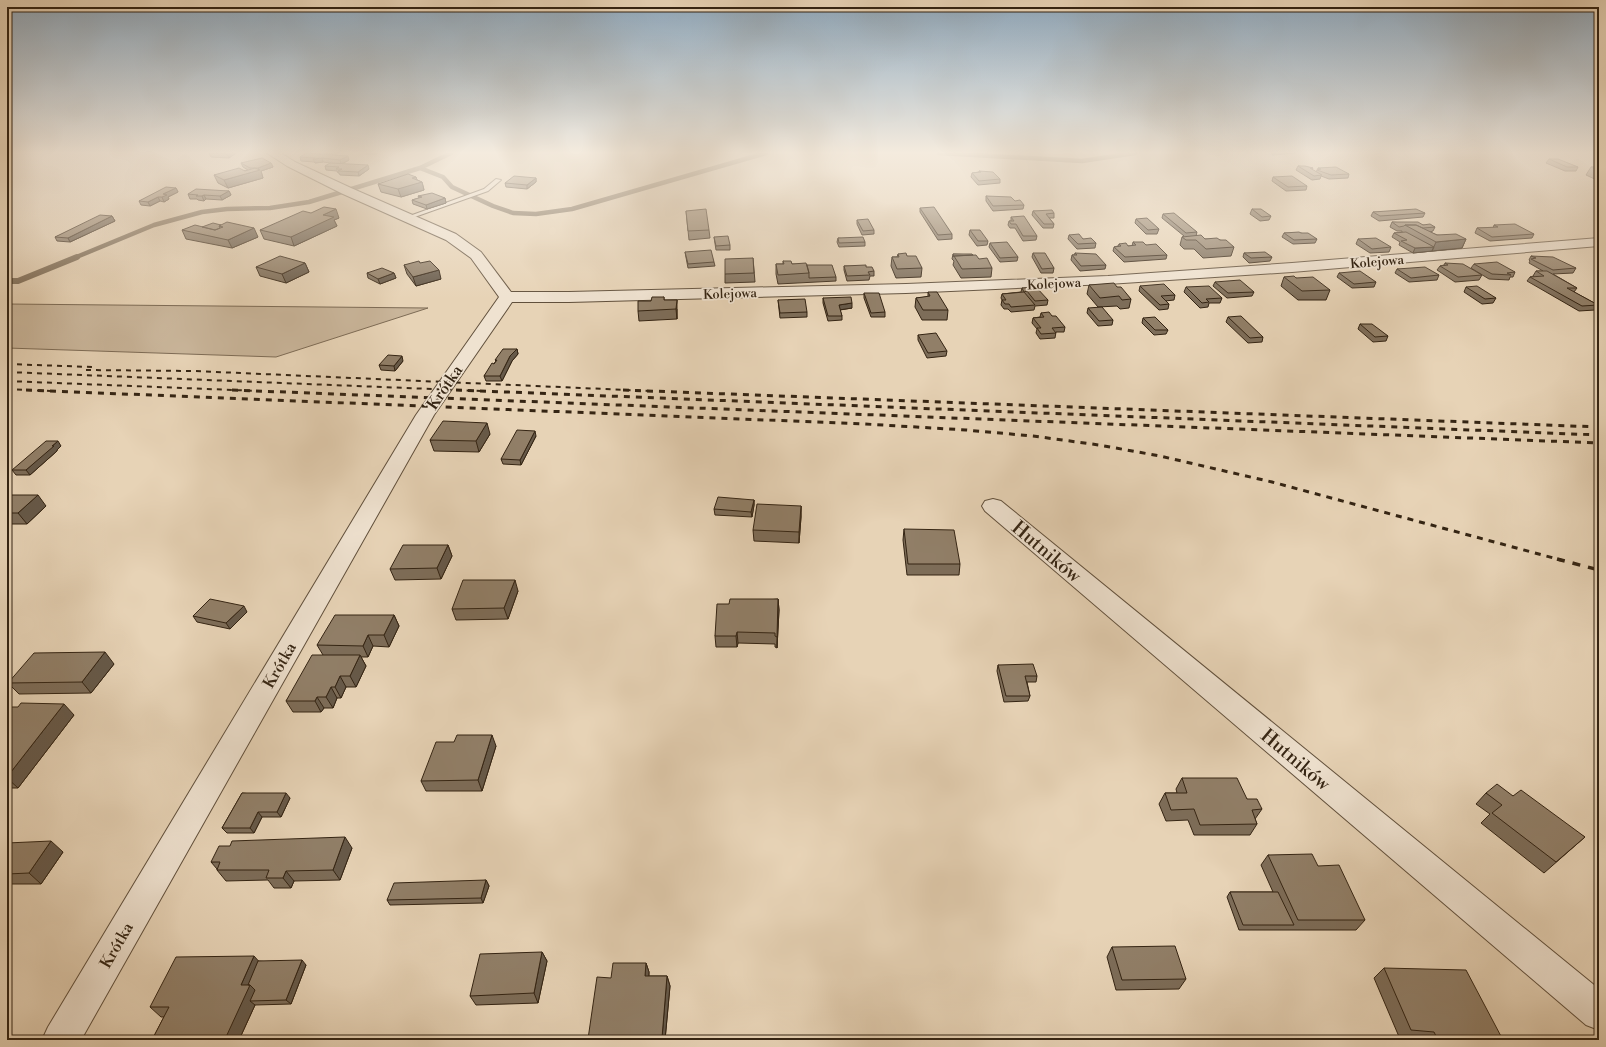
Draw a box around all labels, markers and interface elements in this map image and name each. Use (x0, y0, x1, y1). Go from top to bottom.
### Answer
street label: Kolejowa (1349, 252, 1405, 272)
street label: Kolejowa (1027, 275, 1082, 293)
street label: Kolejowa (703, 285, 758, 303)
street label: Krótka (423, 361, 468, 414)
street label: Hutników (1007, 516, 1087, 588)
street label: Krótka (259, 638, 301, 692)
street label: Hutników (1256, 724, 1336, 796)
street label: Krótka (96, 918, 138, 972)

